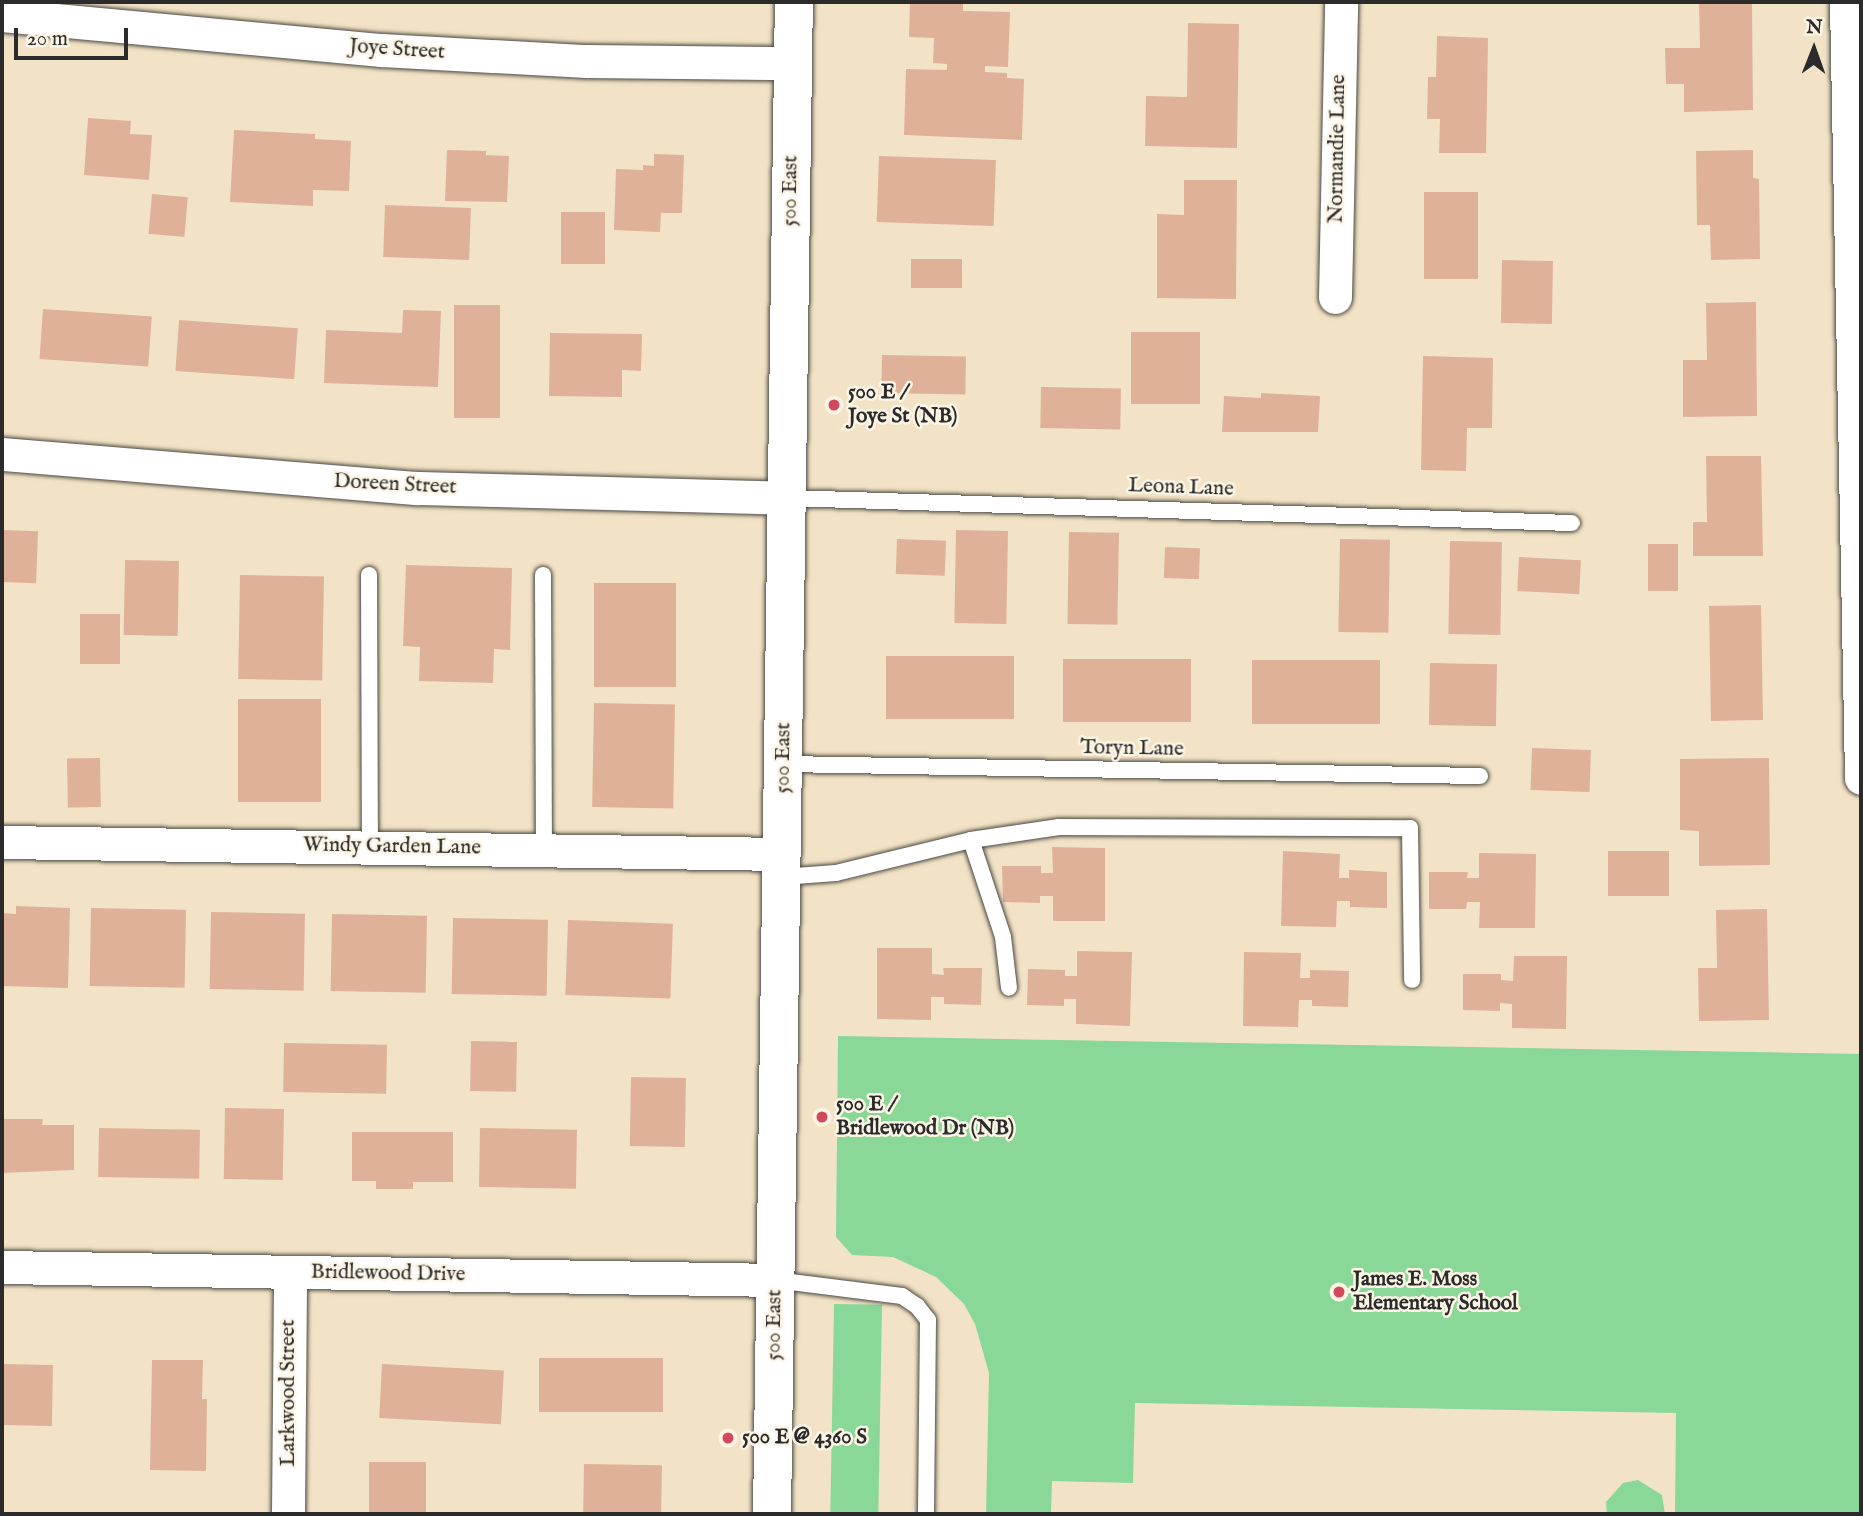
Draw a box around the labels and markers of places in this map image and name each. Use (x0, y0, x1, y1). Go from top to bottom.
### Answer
place label: 500 E / Joye St (NB) (848, 380, 957, 430)
marker: 500 E / Joye St (NB) (826, 397, 842, 413)
place label: 500 E / Bridlewood Dr (NB) (836, 1092, 1014, 1142)
marker: 500 E / Bridlewood Dr (NB) (814, 1109, 830, 1125)
place label: James E. Moss Elementary School (1353, 1267, 1518, 1317)
marker: James E. Moss Elementary School (1331, 1284, 1347, 1300)
place label: 500 E @ 4360 S (742, 1425, 867, 1451)
marker: 500 E @ 4360 S (720, 1430, 736, 1446)

